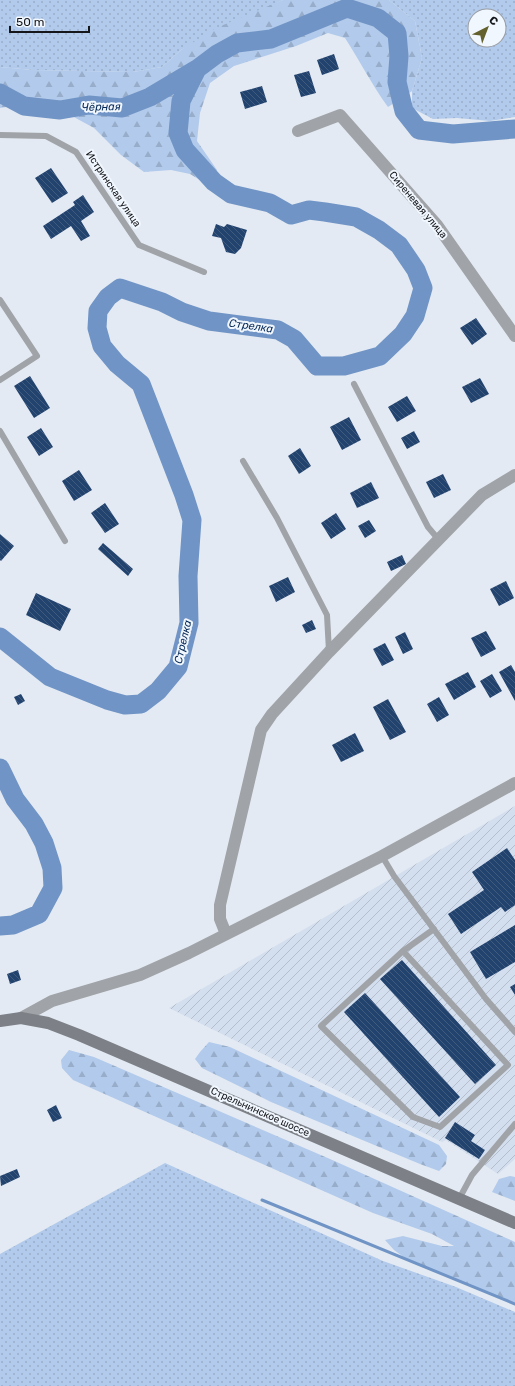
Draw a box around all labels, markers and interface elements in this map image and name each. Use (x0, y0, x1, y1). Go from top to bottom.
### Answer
scale bar (10, 8, 89, 34)
north arrow (467, 8, 507, 48)
text: С (486, 14, 501, 29)
text: 50 m (16, 15, 44, 29)
water label: Чёрная (81, 100, 121, 114)
street label: Истринская улица (83, 149, 143, 229)
street label: Сиреневая улица (386, 169, 450, 241)
water label: Стрелка (228, 316, 274, 336)
water label: Стрелка (172, 618, 194, 665)
street label: Стрельнинское шоссе (209, 1085, 312, 1139)

